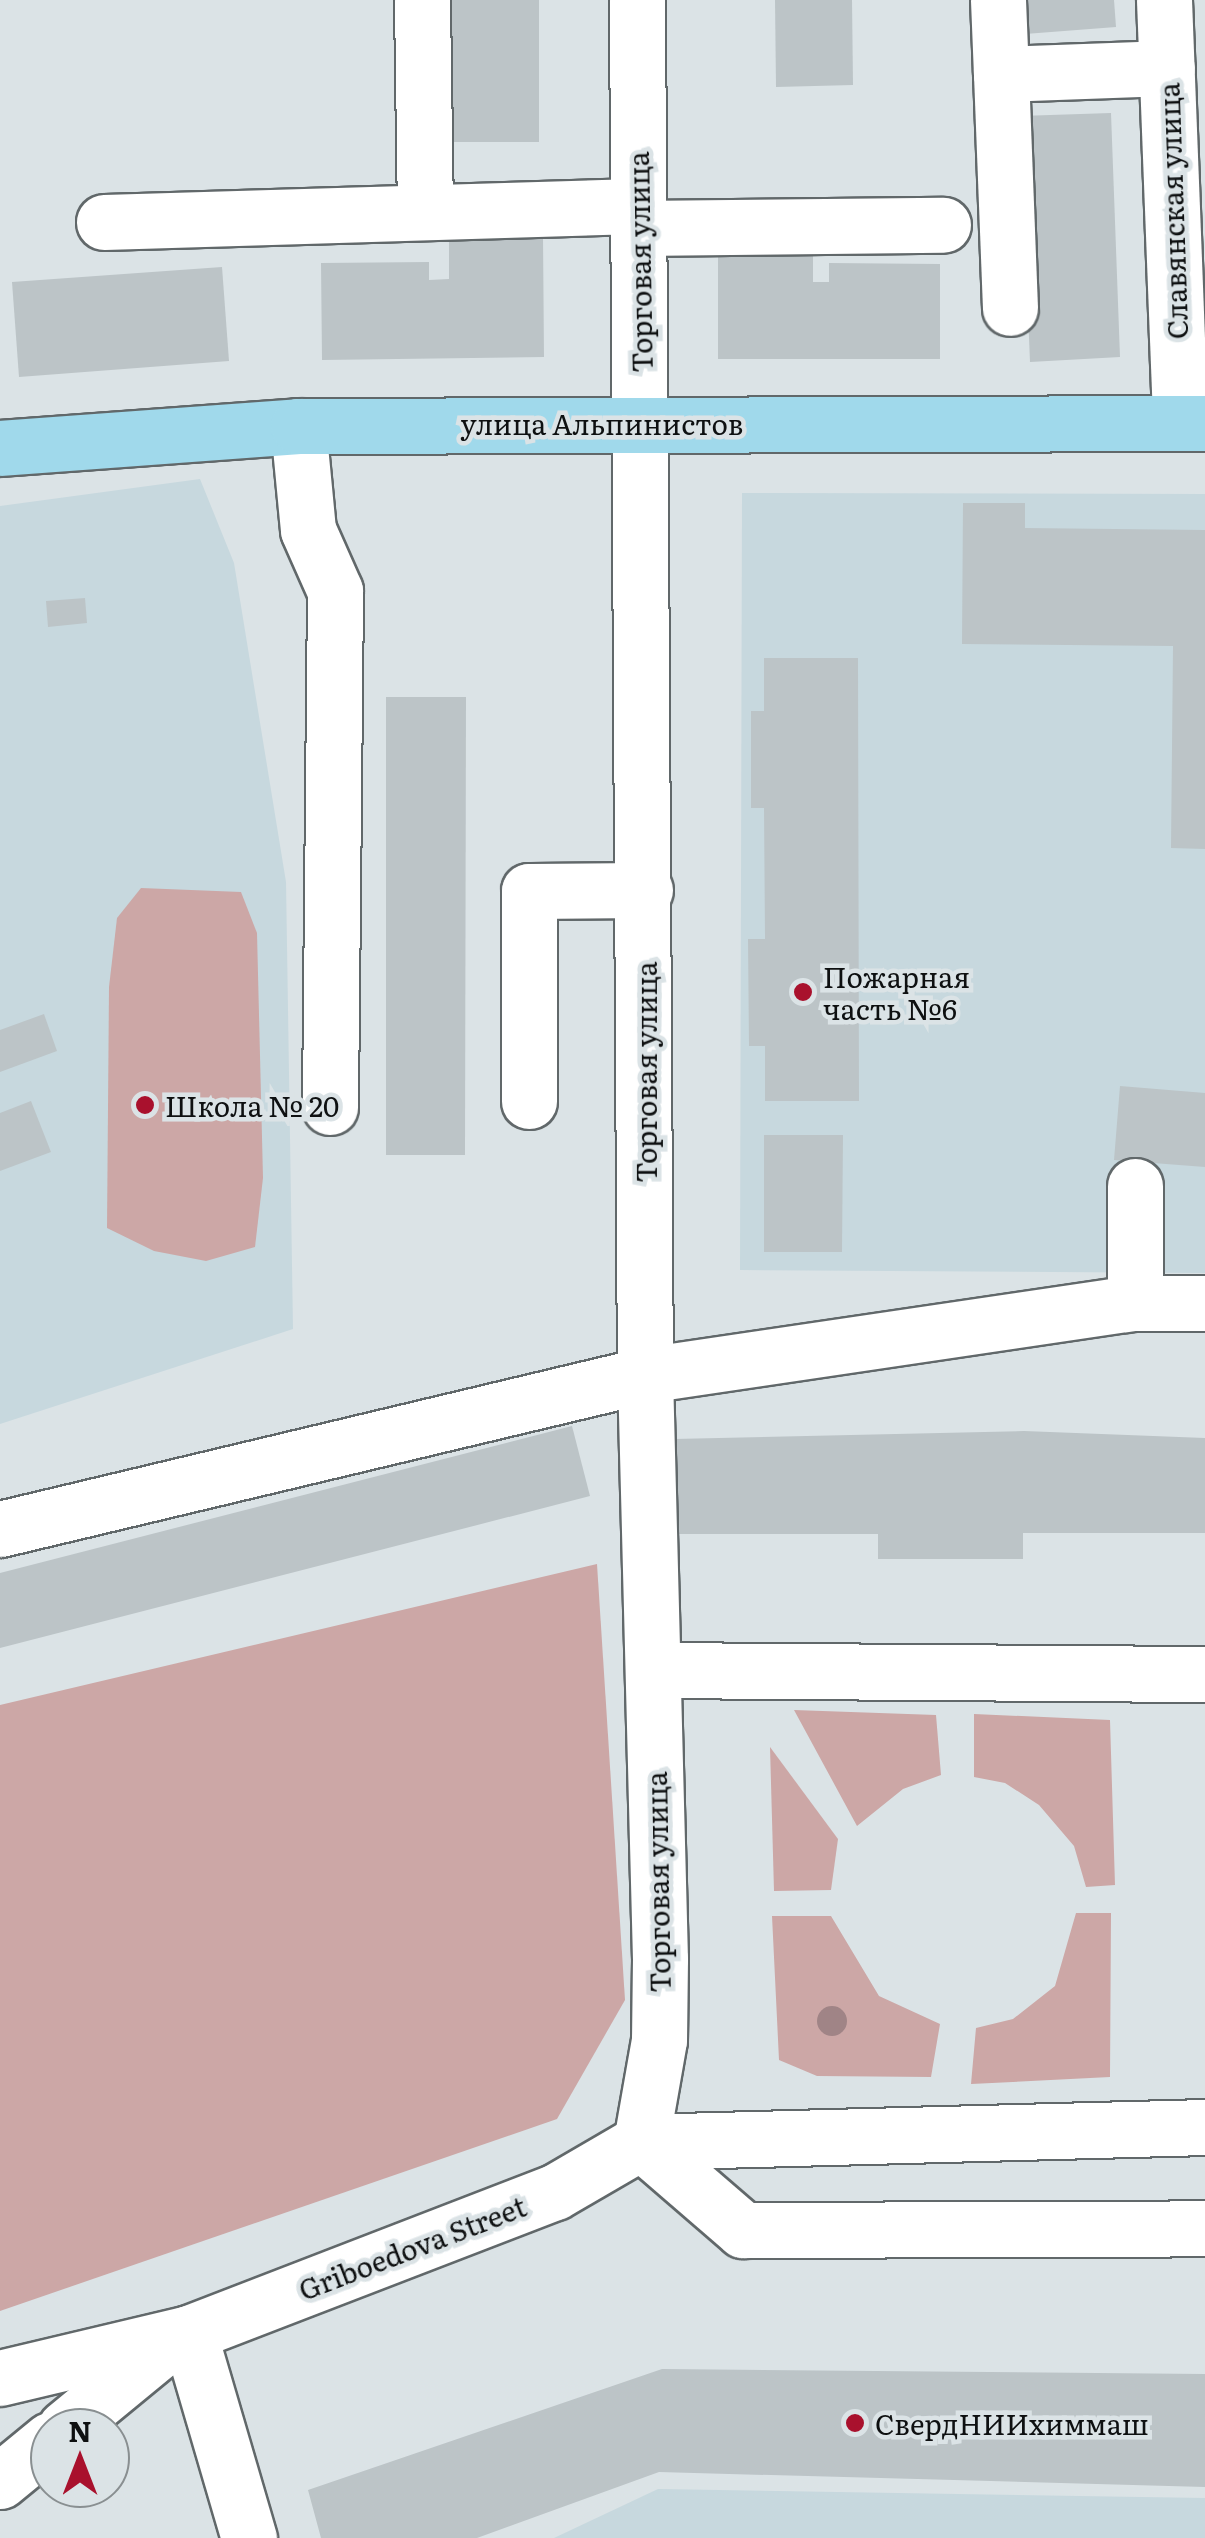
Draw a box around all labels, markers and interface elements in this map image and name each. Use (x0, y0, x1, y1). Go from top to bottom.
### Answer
street label: Славянская улица (1151, 82, 1193, 340)
street label: Торговая улица (620, 151, 658, 373)
street label: улица Альпинистов (460, 406, 744, 440)
place label: Пожарная часть №6 (823, 959, 970, 1025)
street label: Торговая улица (628, 961, 662, 1183)
marker: Пожарная часть №6 (792, 981, 814, 1003)
place label: Школа № 20 (165, 1088, 339, 1122)
marker: Школа № 20 (134, 1094, 156, 1116)
street label: Торговая улица (638, 1771, 676, 1993)
street label: Griboedova Street (294, 2188, 530, 2306)
place label: СвердНИИхиммаш (875, 2406, 1149, 2440)
north arrow (30, 2408, 130, 2508)
text: N (68, 2409, 92, 2451)
marker: СвердНИИхиммаш (844, 2412, 866, 2434)

